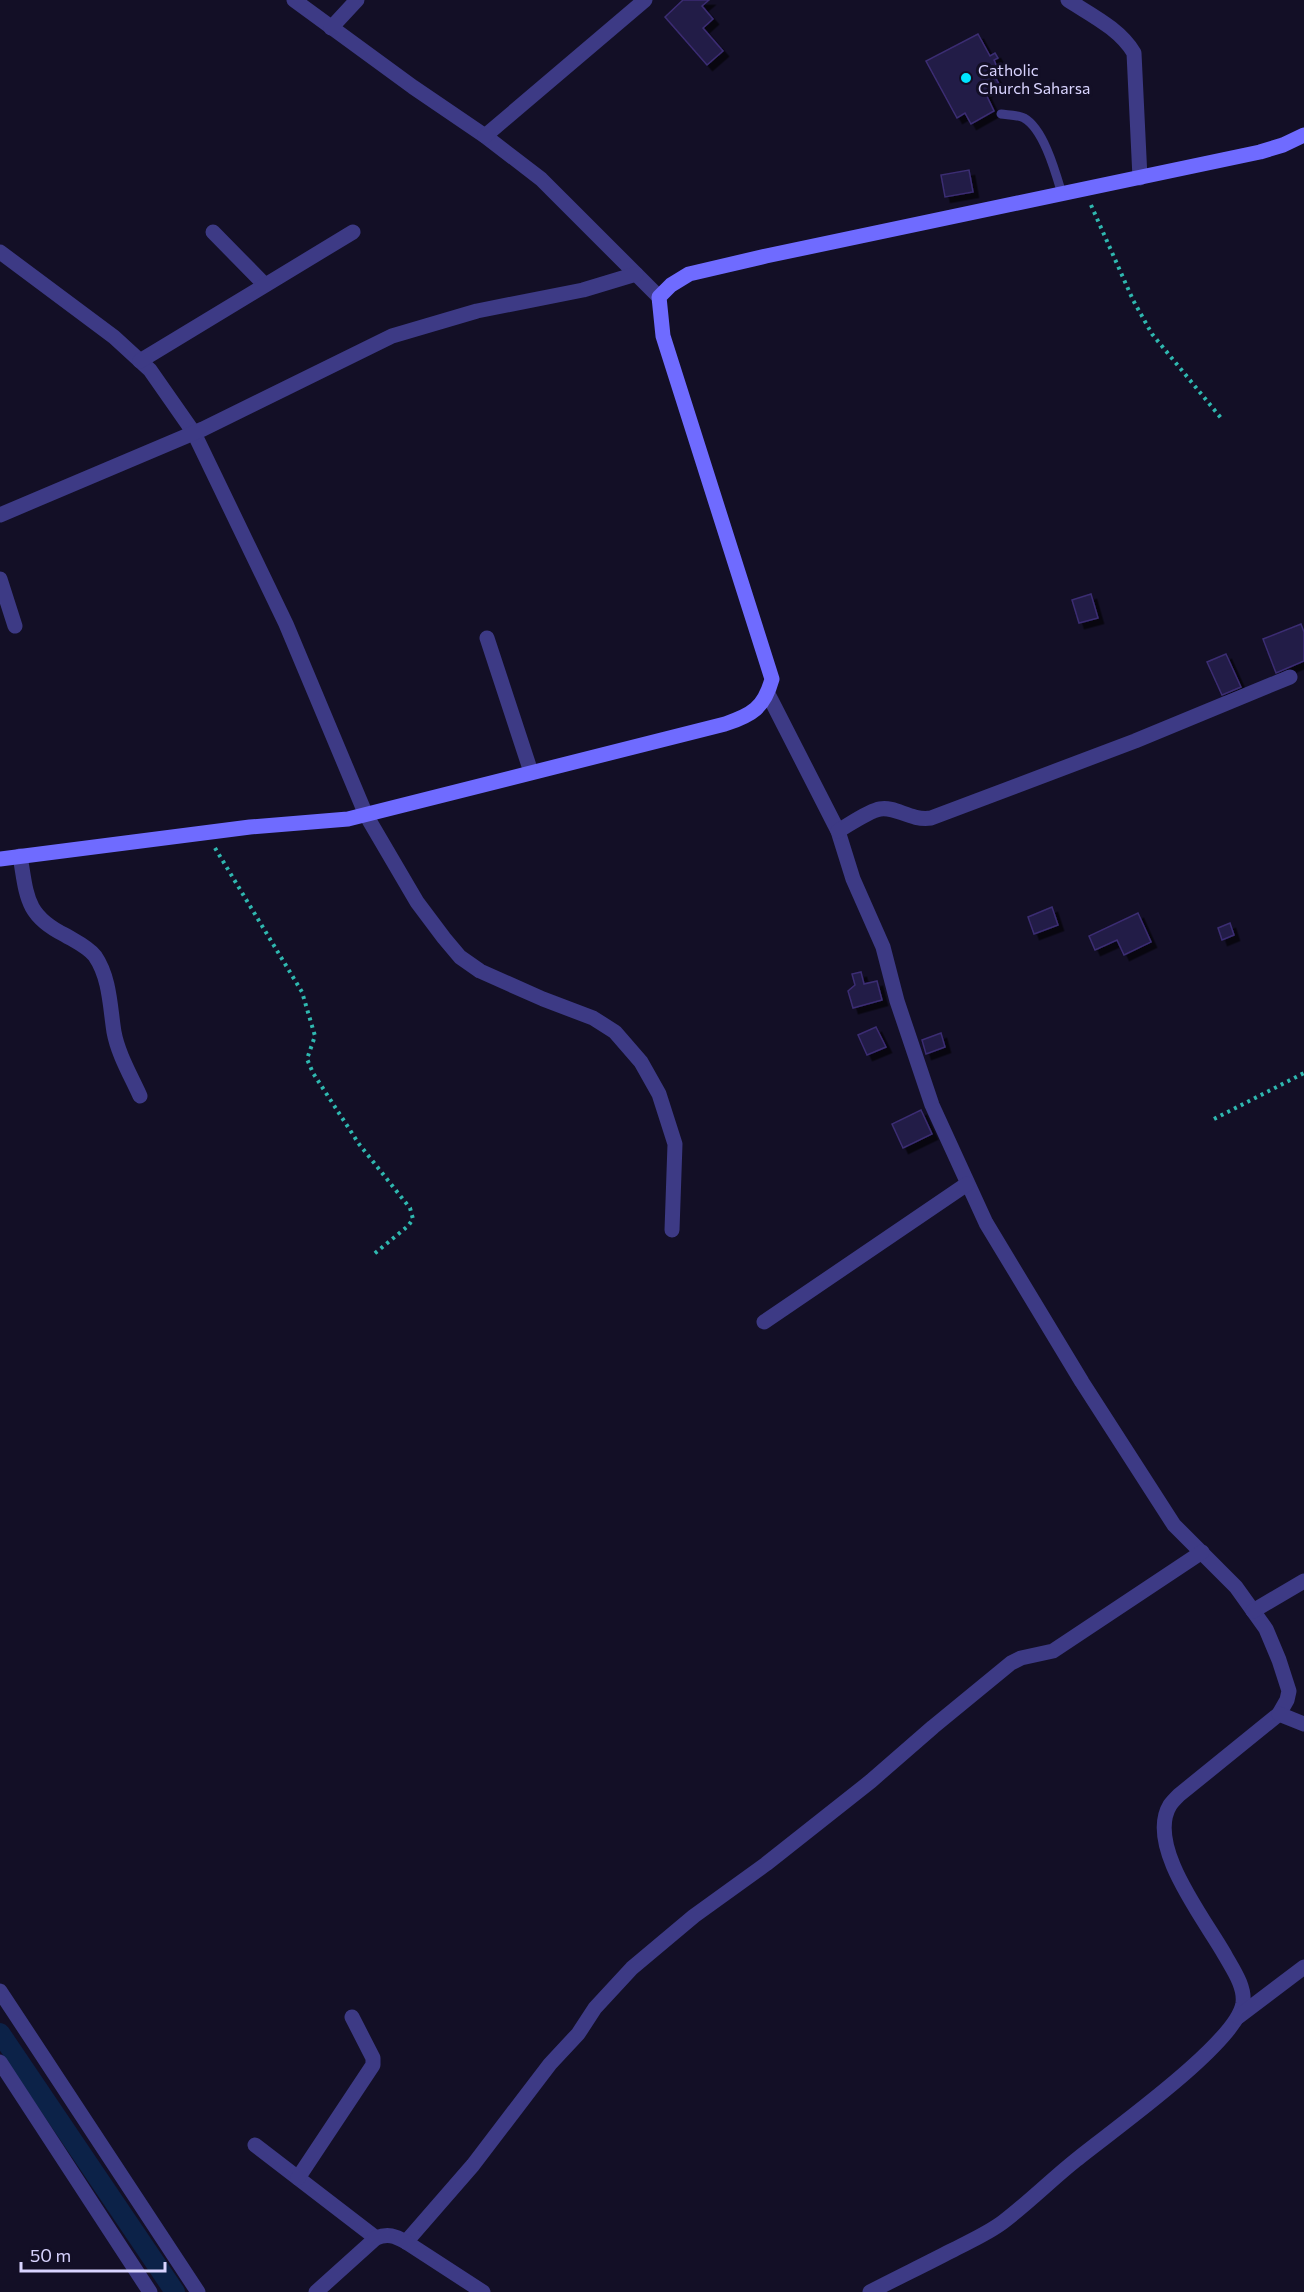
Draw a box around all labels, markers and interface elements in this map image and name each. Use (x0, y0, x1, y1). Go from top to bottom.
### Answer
place label: Catholic Church Saharsa (978, 60, 1090, 97)
marker: Catholic Church Saharsa (959, 71, 973, 85)
scale bar (21, 2235, 165, 2273)
text: 50 m (30, 2244, 71, 2266)

